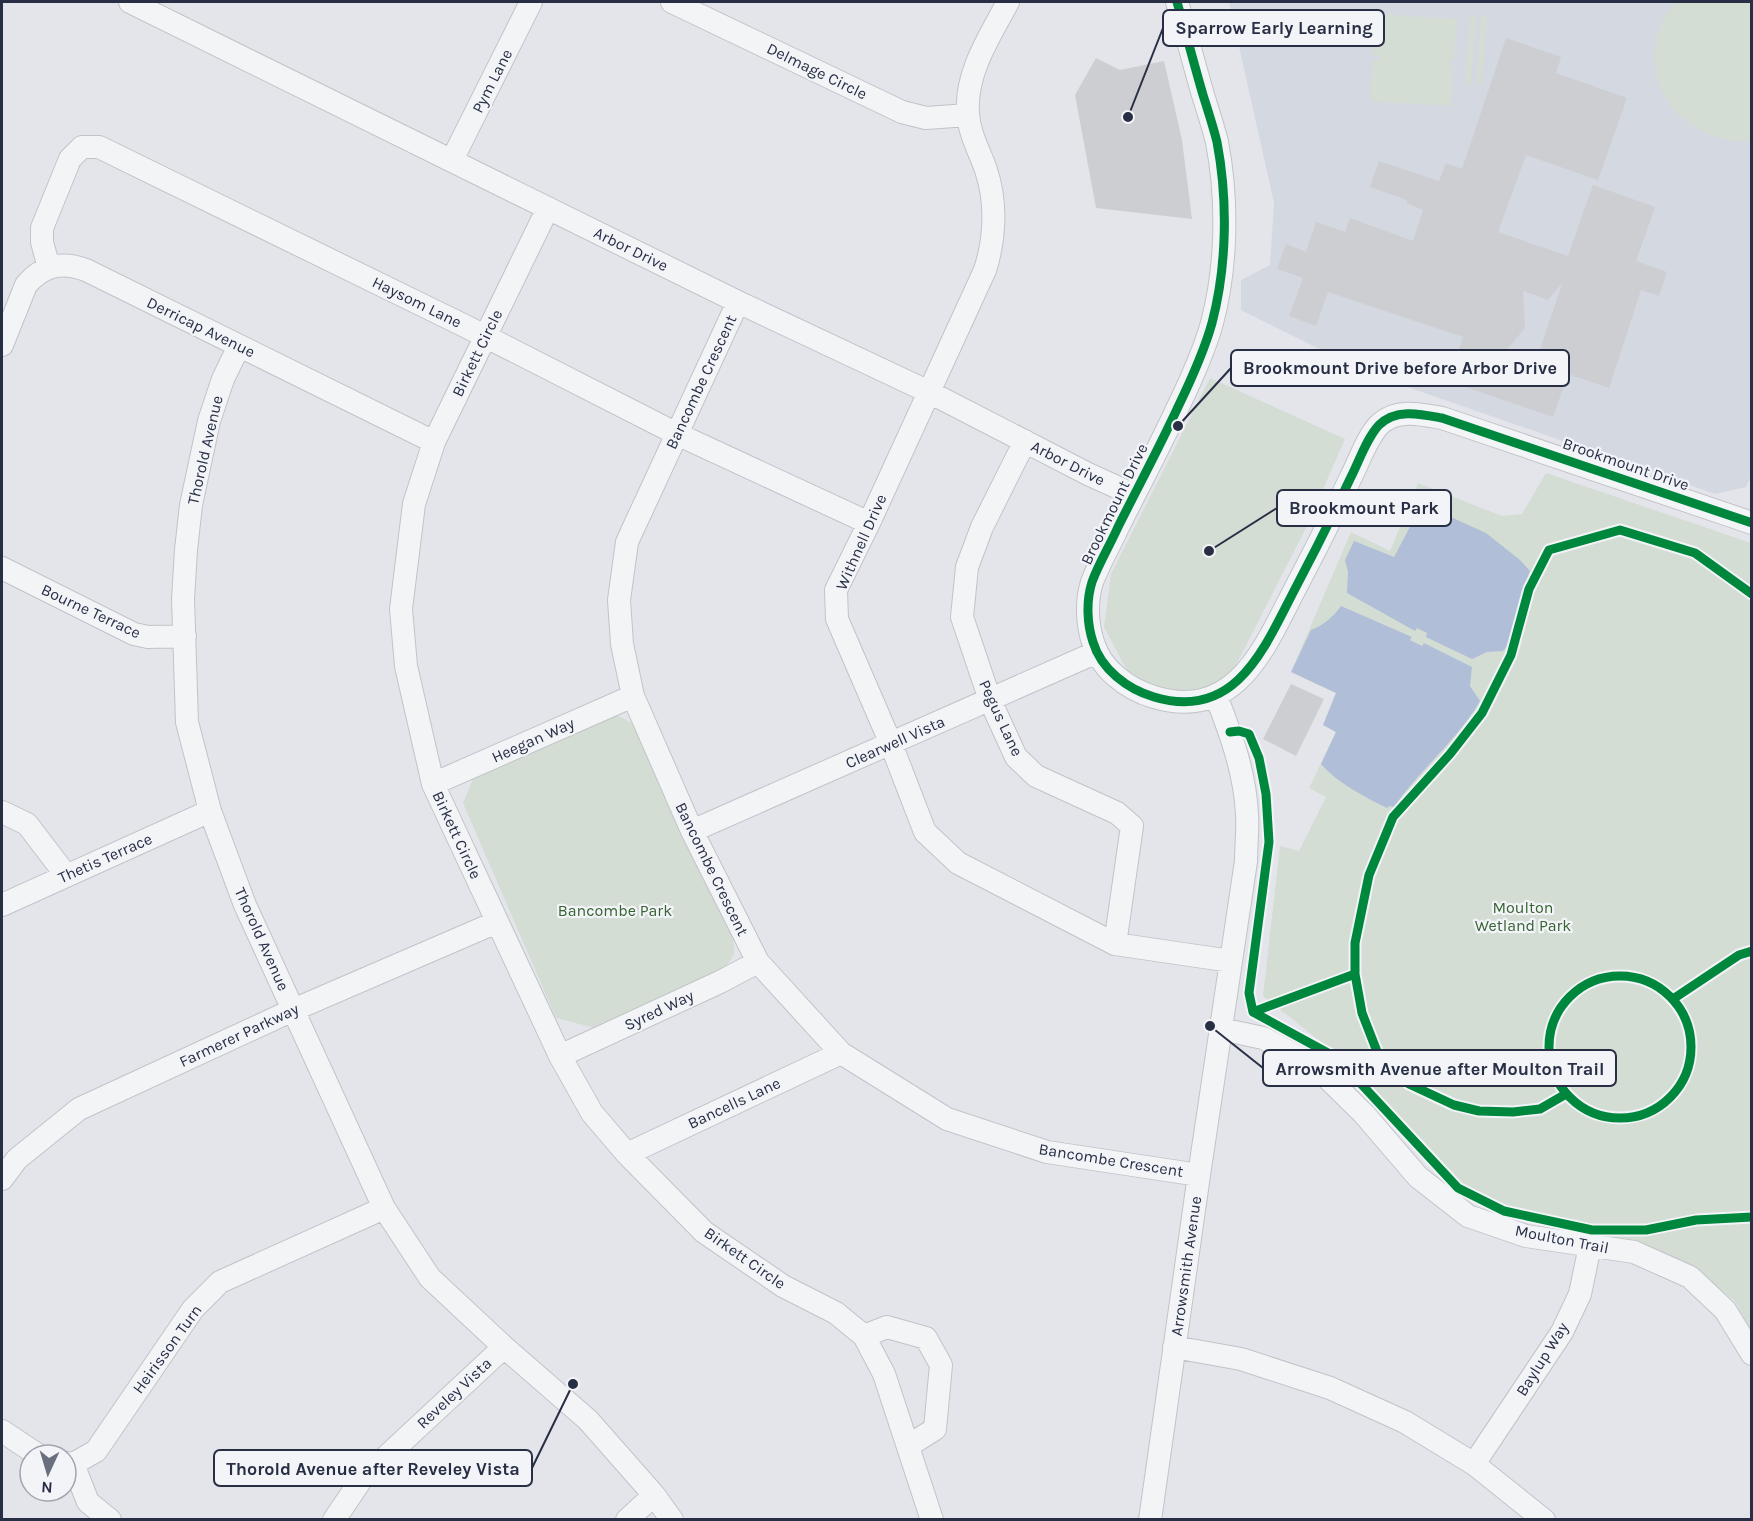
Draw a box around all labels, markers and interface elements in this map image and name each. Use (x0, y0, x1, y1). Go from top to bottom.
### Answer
callout: Sparrow Early Learning (1163, 10, 1384, 46)
text: Sparrow Early Learning (1175, 17, 1373, 39)
street label: Delmage Circle (764, 38, 870, 104)
street label: Pym Lane (468, 46, 516, 116)
street label: Arbor Drive (591, 223, 671, 275)
street label: Haysom Lane (369, 272, 465, 332)
street label: Derricap Avenue (144, 293, 258, 361)
street label: Birkett Circle (448, 306, 506, 400)
street label: Bancombe Crescent (661, 312, 741, 452)
callout: Brookmount Drive before Arbor Drive (1231, 350, 1569, 386)
text: Brookmount Drive before Arbor Drive (1243, 357, 1557, 379)
street label: Thorold Avenue (183, 394, 227, 506)
street label: Brookmount Drive (1560, 433, 1692, 495)
street label: Arbor Drive (1028, 436, 1108, 490)
street label: Brookmount Drive (1076, 440, 1152, 568)
callout: Brookmount Park (1277, 490, 1451, 526)
street label: Withnell Drive (831, 491, 891, 593)
text: Brookmount Park (1289, 497, 1439, 519)
street label: Bourne Terrace (38, 580, 144, 642)
street label: Pegus Lane (975, 677, 1027, 759)
street label: Clearwell Vista (842, 712, 948, 772)
street label: Heegan Way (489, 713, 578, 767)
street label: Birkett Circle (428, 788, 486, 882)
street label: Bancombe Crescent (671, 799, 753, 939)
street label: Thetis Terrace (55, 829, 155, 887)
street label: Thorold Avenue (231, 884, 293, 994)
park label: Moulton Wetland Park (1475, 898, 1571, 935)
park label: Bancombe Park (558, 901, 672, 920)
street label: Syred Way (621, 985, 697, 1034)
street label: Farmerer Parkway (176, 999, 302, 1071)
callout: Arrowsmith Avenue after Moulton Trail (1263, 1050, 1616, 1086)
text: Arrowsmith Avenue after Moulton Trail (1275, 1058, 1605, 1080)
street label: Bancells Lane (685, 1073, 783, 1133)
street label: Bancombe Crescent (1037, 1139, 1185, 1181)
street label: Arrowsmith Avenue (1167, 1195, 1205, 1337)
street label: Moulton Trail (1513, 1221, 1611, 1257)
street label: Birkett Circle (701, 1223, 789, 1293)
street label: Heirisson Turn (128, 1301, 206, 1397)
street label: Baylup Way (1512, 1318, 1572, 1399)
street label: Reveley Vista (413, 1354, 495, 1432)
north arrow (18, 1443, 78, 1503)
callout: Thorold Avenue after Reveley Vista (214, 1450, 532, 1486)
text: Thorold Avenue after Reveley Vista (226, 1458, 520, 1480)
text: N (41, 1478, 53, 1497)

